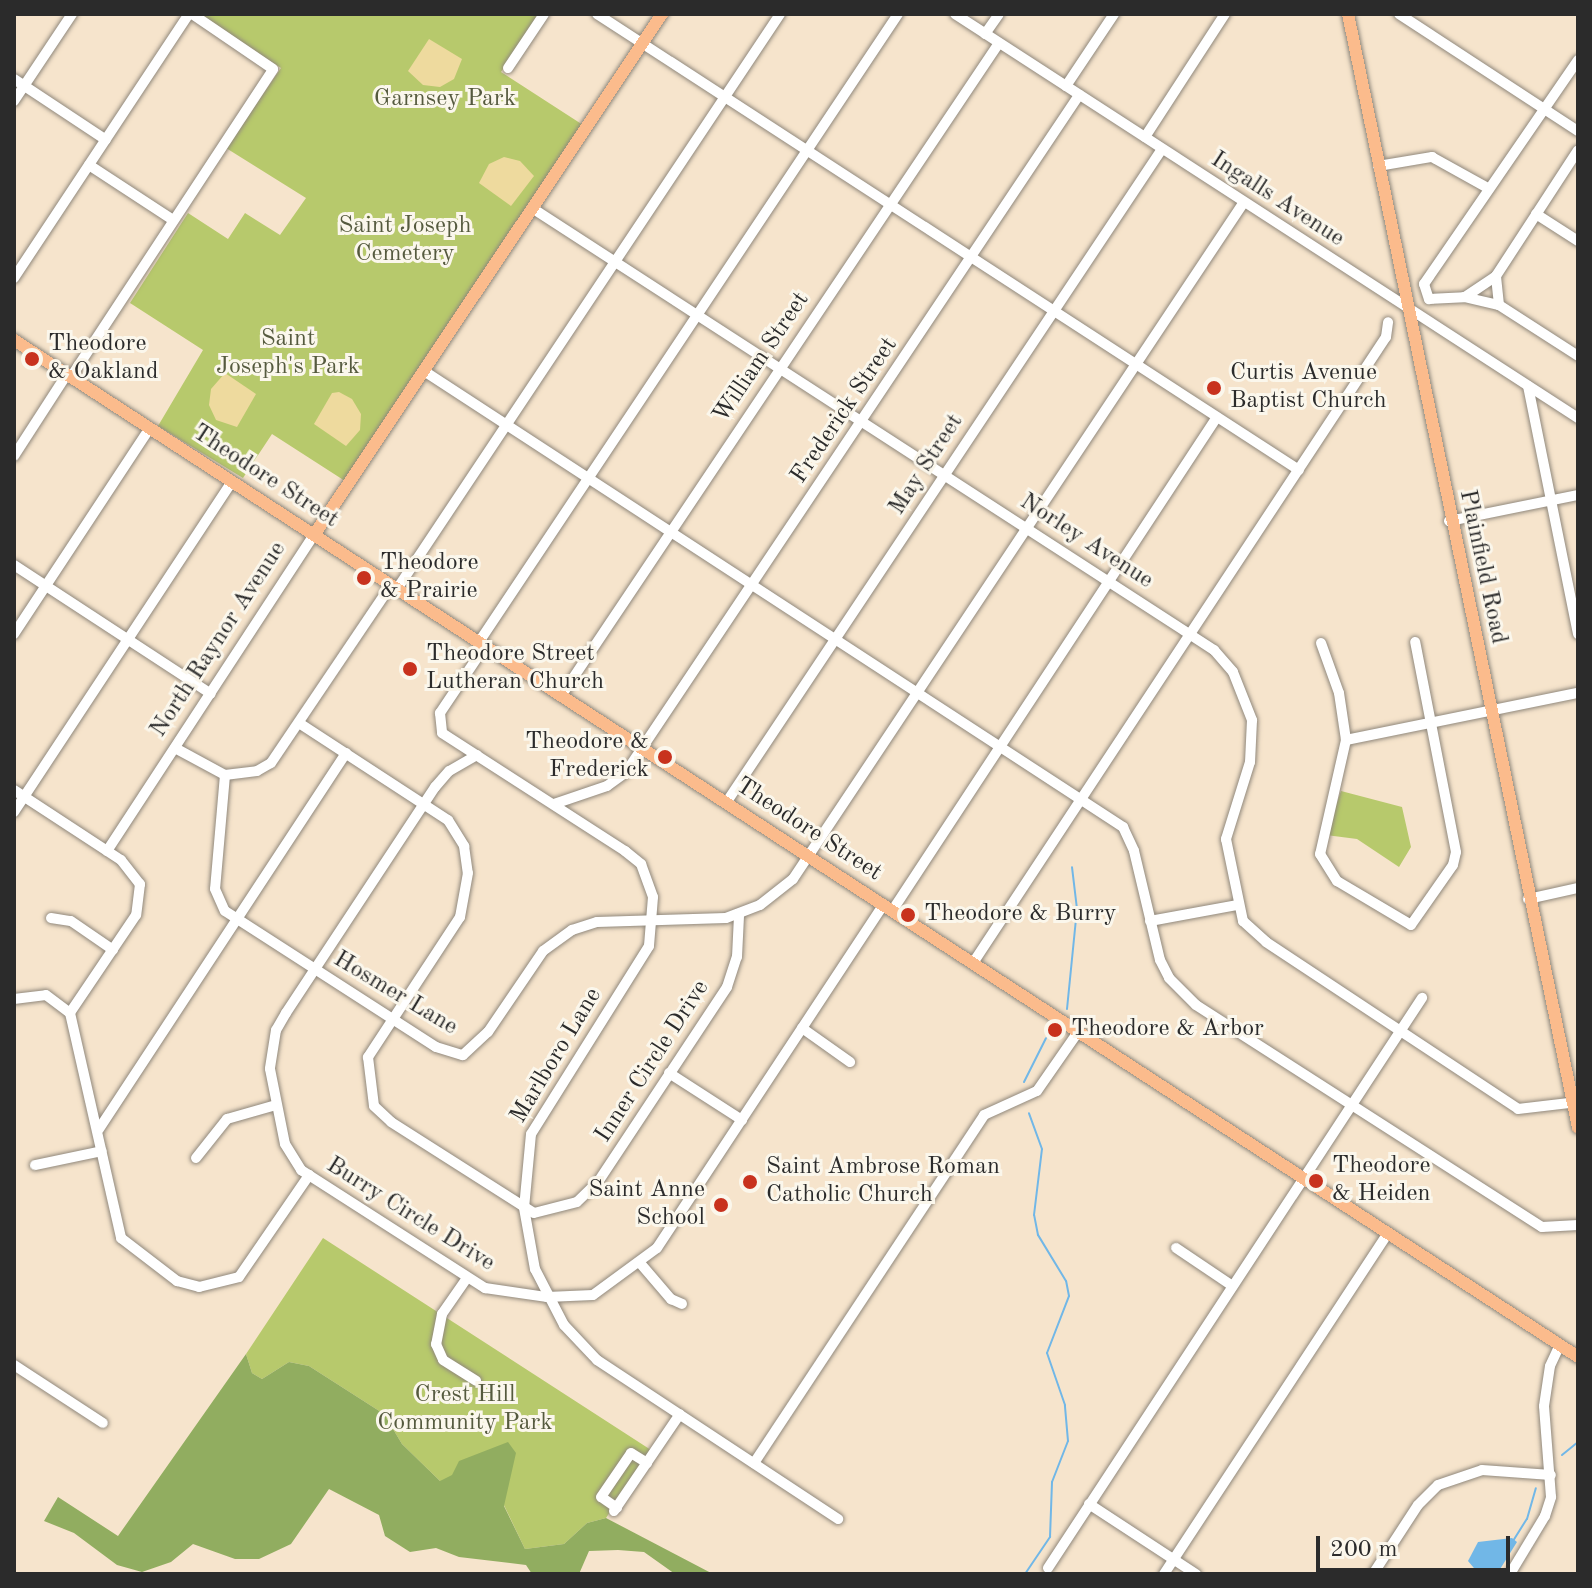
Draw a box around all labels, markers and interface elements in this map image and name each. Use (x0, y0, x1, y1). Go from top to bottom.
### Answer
park label: Garnsey Park (374, 86, 516, 114)
street label: Ingalls Avenue (1205, 146, 1349, 254)
park label: Saint Joseph Cemetery (338, 213, 472, 269)
street label: William Street (708, 287, 816, 429)
park label: Saint Joseph's Park (216, 326, 360, 382)
place label: Theodore & Oakland (48, 331, 159, 387)
street label: Frederick Street (785, 332, 905, 490)
marker: Theodore & Oakland (23, 350, 41, 368)
place label: Curtis Avenue Baptist Church (1230, 360, 1387, 416)
marker: Curtis Avenue Baptist Church (1205, 379, 1223, 397)
street label: May Street (884, 409, 970, 521)
street label: Theodore Street (186, 419, 344, 535)
street label: Plainfield Road (1452, 487, 1512, 647)
street label: Norley Avenue (1014, 488, 1158, 596)
street label: North Raynor Avenue (145, 537, 293, 743)
place label: Theodore & Prairie (380, 550, 478, 606)
marker: Theodore & Prairie (355, 569, 373, 587)
place label: Theodore Street Lutheran Church (426, 641, 604, 697)
marker: Theodore Street Lutheran Church (401, 660, 419, 678)
place label: Theodore & Frederick (525, 729, 649, 785)
marker: Theodore & Frederick (656, 748, 674, 766)
street label: Theodore Street (729, 772, 887, 888)
place label: Theodore & Burry (924, 901, 1117, 929)
marker: Theodore & Burry (899, 906, 917, 924)
street label: Hosmer Lane (328, 946, 462, 1042)
street label: Inner Circle Drive (590, 975, 716, 1149)
street label: Marlboro Lane (505, 983, 609, 1129)
place label: Theodore & Arbor (1071, 1016, 1264, 1044)
marker: Theodore & Arbor (1046, 1021, 1064, 1039)
street label: Burry Circle Drive (320, 1152, 500, 1278)
place label: Theodore & Heiden (1332, 1153, 1431, 1209)
place label: Saint Ambrose Roman Catholic Church (766, 1154, 1000, 1210)
marker: Theodore & Heiden (1307, 1172, 1325, 1190)
marker: Saint Ambrose Roman Catholic Church (741, 1173, 759, 1191)
place label: Saint Anne School (588, 1177, 705, 1233)
marker: Saint Anne School (712, 1196, 730, 1214)
park label: Crest Hill Community Park (377, 1382, 553, 1438)
scale bar (1320, 1520, 1514, 1570)
text: 200 m (1330, 1538, 1398, 1562)

